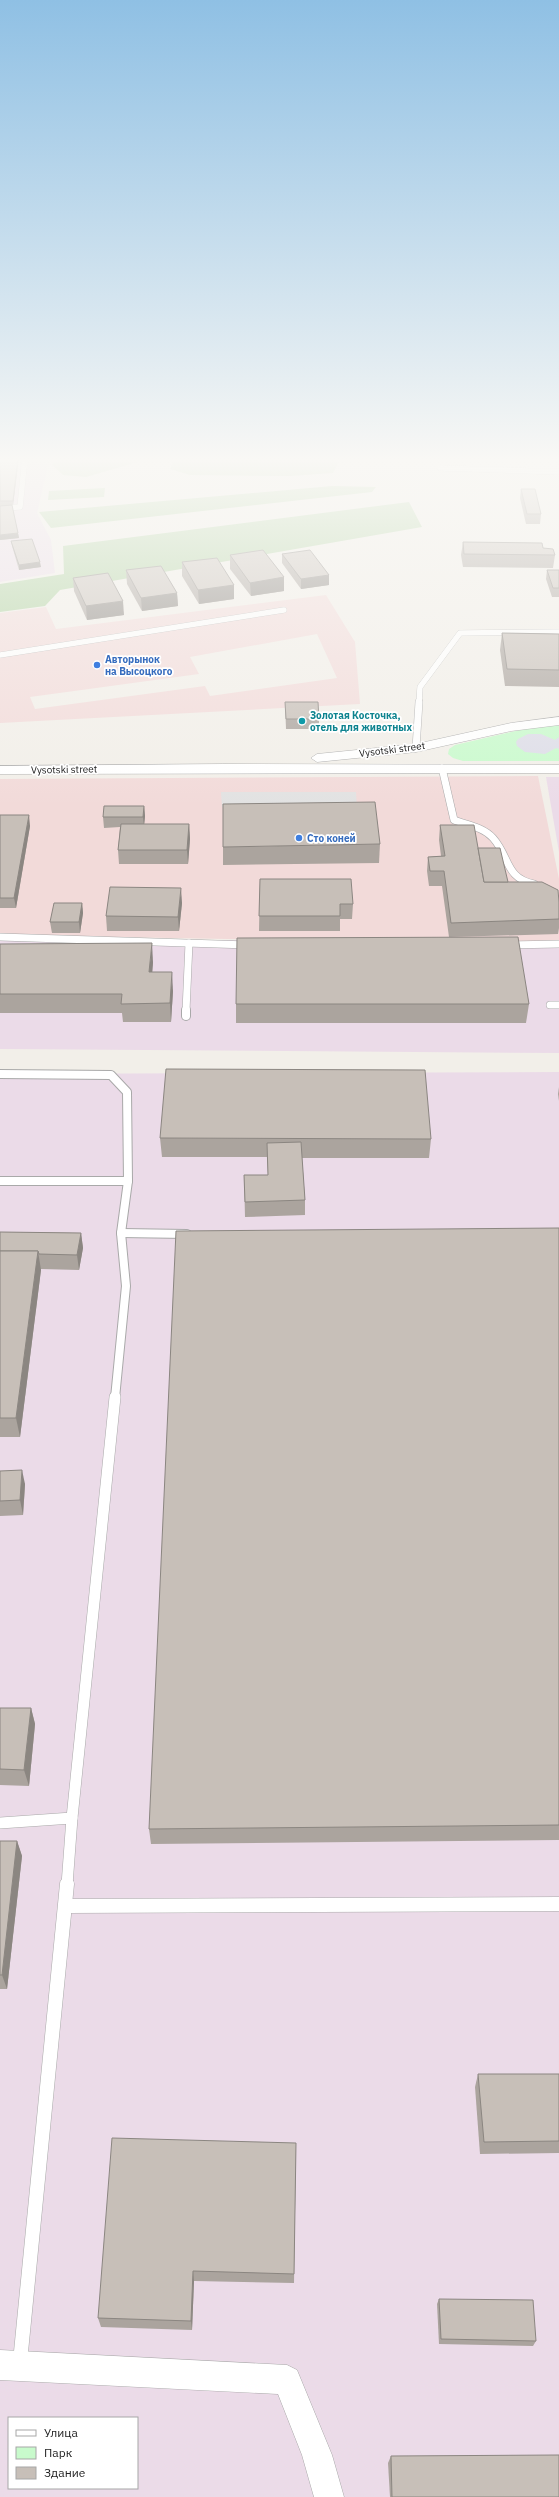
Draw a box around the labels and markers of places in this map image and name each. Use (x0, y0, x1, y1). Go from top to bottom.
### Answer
place label: Авторынок на Высоцкого (105, 653, 173, 678)
marker: Авторынок на Высоцкого (92, 660, 102, 670)
place label: Золотая Косточка, отель для животных (310, 709, 412, 734)
marker: Золотая Косточка, отель для животных (297, 716, 307, 726)
place label: Сто коней (307, 832, 356, 845)
marker: Сто коней (294, 833, 304, 843)

